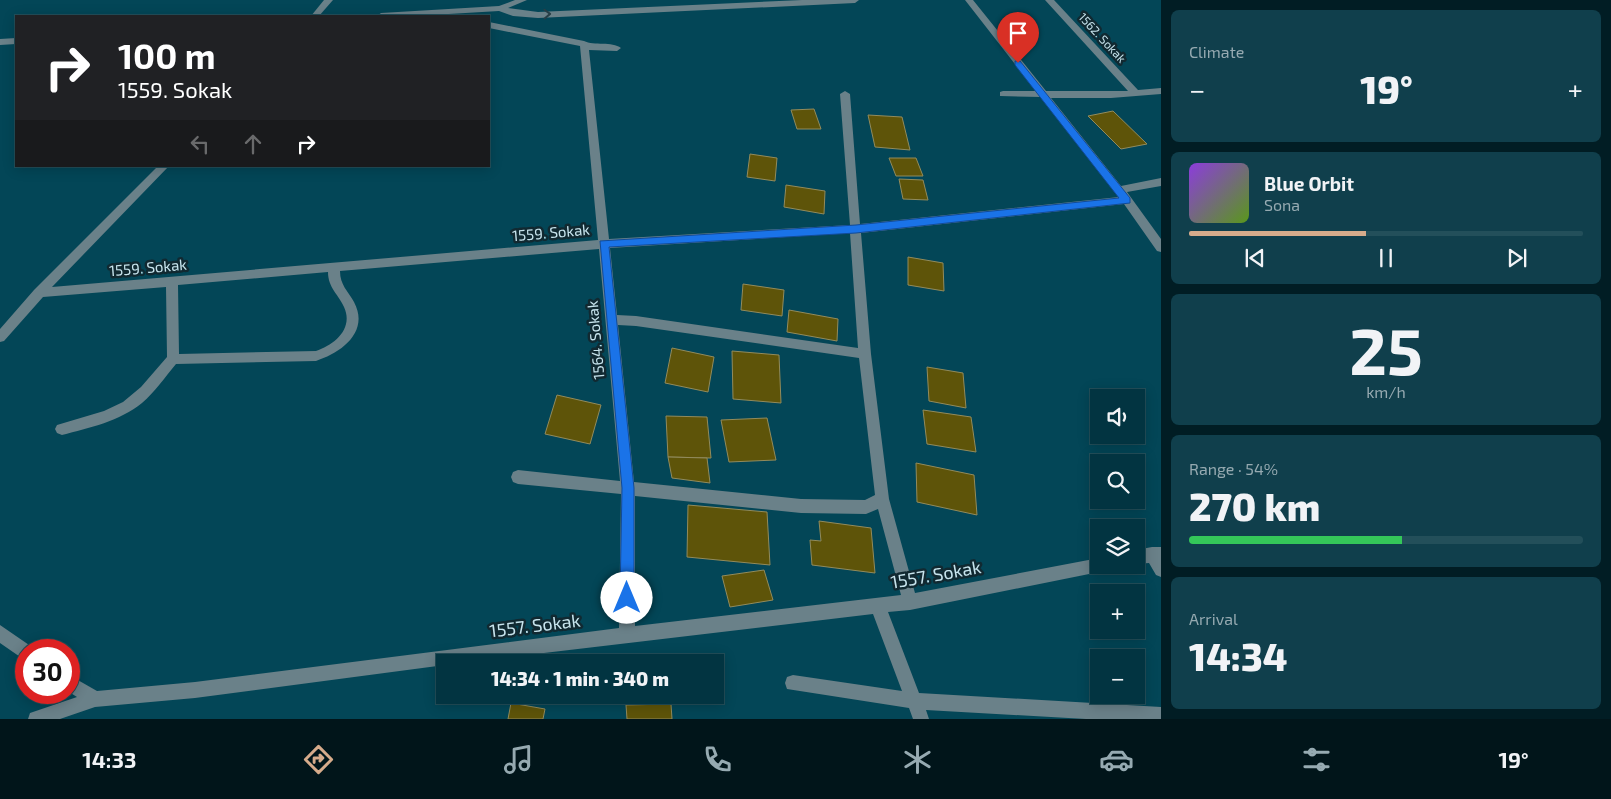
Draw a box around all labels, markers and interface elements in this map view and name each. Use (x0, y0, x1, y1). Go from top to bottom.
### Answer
one-way arrow (544, 9, 552, 20)
street label: 1562. Sokak (1076, 10, 1129, 65)
pin (997, 12, 1039, 63)
icon: arrive (1004, 19, 1032, 47)
text: 100 m (118, 34, 216, 76)
icon: right (35, 35, 100, 100)
text: Climate (1189, 42, 1244, 61)
text: 19° (1360, 66, 1413, 112)
text: − (1189, 72, 1205, 106)
text: + (1568, 72, 1583, 106)
text: 1559. Sokak (118, 76, 232, 102)
icon: left (186, 130, 214, 158)
icon: ahead (239, 130, 267, 158)
icon: right (292, 130, 320, 158)
text: Blue Orbit (1264, 172, 1354, 195)
text: Sona (1264, 195, 1300, 214)
street label: 1559. Sokak (511, 220, 591, 244)
icon: previous (1241, 244, 1269, 272)
icon: pause (1372, 244, 1400, 272)
icon: next (1503, 244, 1531, 272)
street label: 1559. Sokak (108, 255, 188, 279)
street label: 1564. Sokak (583, 300, 607, 380)
text: 25 (1349, 310, 1423, 388)
text: km/h (1366, 382, 1406, 401)
map controls (1090, 389, 1145, 704)
button: sound (1090, 389, 1145, 444)
button: search (1090, 454, 1145, 509)
text: Range · 54% (1189, 459, 1278, 478)
text: 270 km (1189, 483, 1320, 529)
button: layers (1090, 519, 1145, 574)
street label: 1557. Sokak (889, 555, 983, 593)
position arrow (600, 571, 652, 623)
button: + (1090, 584, 1145, 639)
street label: 1557. Sokak (488, 609, 582, 642)
text: Arrival (1189, 609, 1238, 628)
text: 14:34 (1189, 633, 1287, 679)
speed limit sign: 30 (15, 639, 80, 704)
button: − (1090, 649, 1145, 704)
text: 14:34 · 1 min · 340 m (491, 667, 669, 690)
icon: directions (301, 742, 336, 777)
icon: music (501, 742, 536, 777)
icon: phone (700, 742, 735, 777)
icon: climate (900, 742, 935, 777)
icon: car (1099, 742, 1134, 777)
icon: filters (1299, 742, 1334, 777)
text: 14:33 (82, 746, 136, 772)
text: 19° (1499, 746, 1529, 772)

